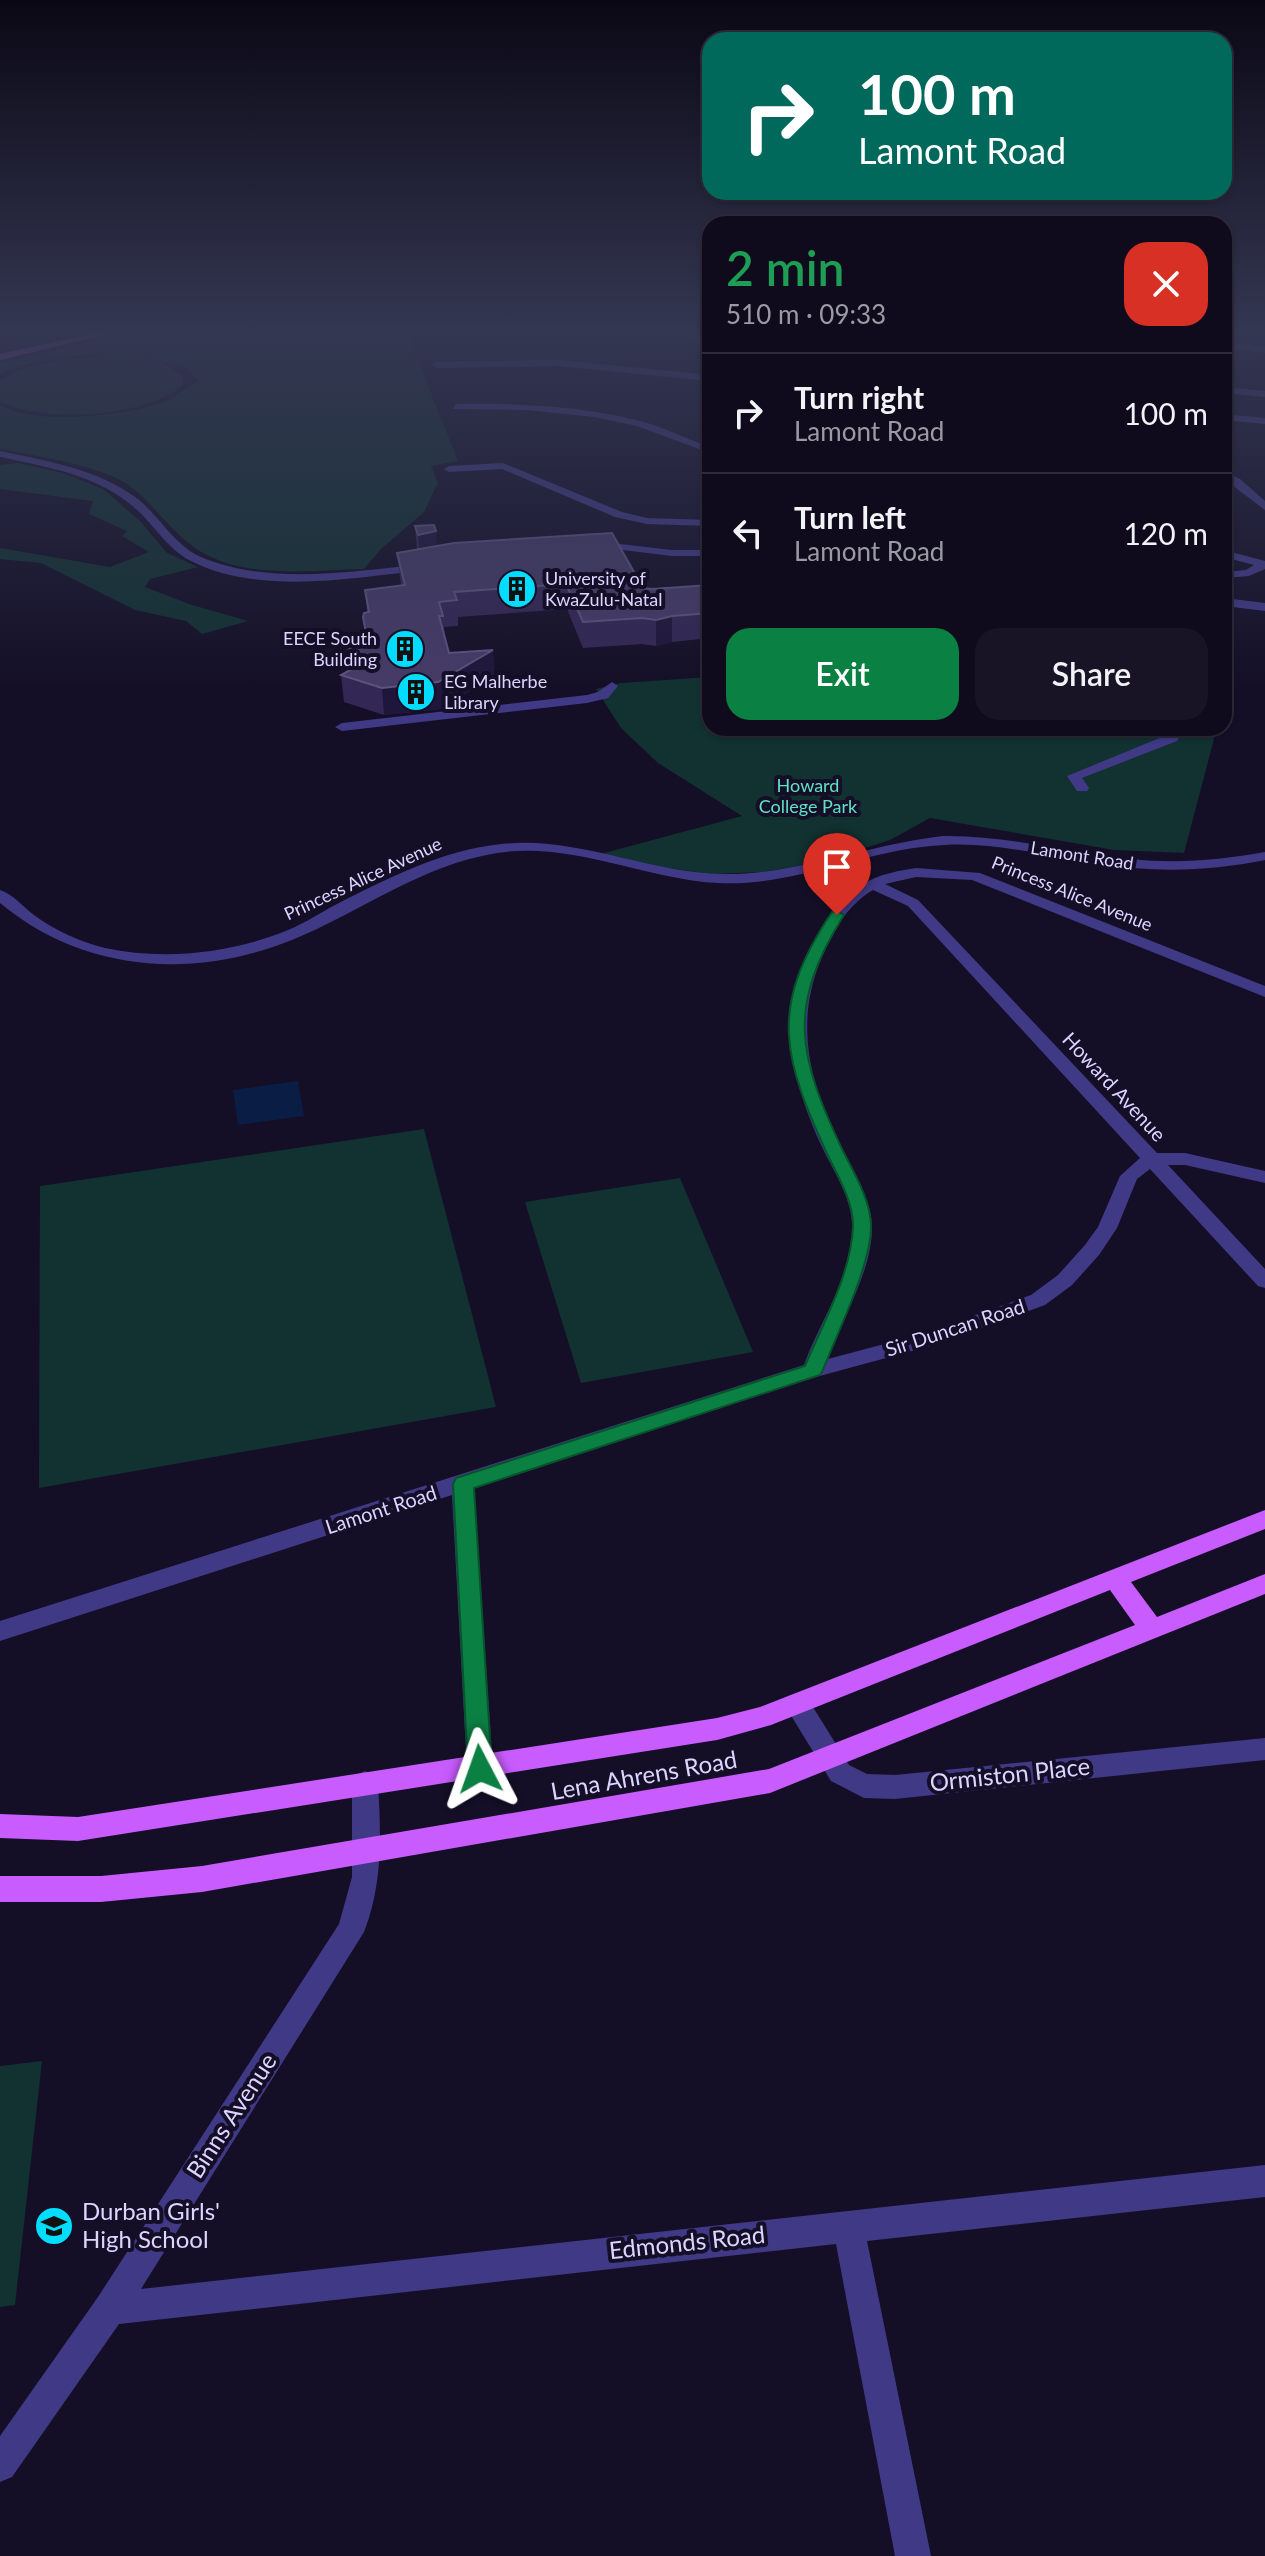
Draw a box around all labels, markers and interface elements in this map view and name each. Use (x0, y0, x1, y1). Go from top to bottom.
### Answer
text: 100 m (858, 60, 1016, 127)
icon: right (726, 64, 830, 168)
text: Lamont Road (858, 128, 1066, 172)
text: 2 min (726, 239, 844, 296)
button: close (1124, 242, 1208, 326)
text: 510 m · 09:33 (726, 298, 886, 330)
text: Turn right (794, 379, 924, 415)
icon: right (726, 391, 770, 435)
text: 100 m (1123, 395, 1208, 431)
text: Lamont Road (794, 415, 944, 447)
text: Turn left (794, 499, 906, 535)
icon: left (726, 511, 770, 555)
text: 120 m (1123, 515, 1208, 551)
text: Lamont Road (794, 535, 944, 567)
place label: University of KwaZulu-Natal (545, 567, 662, 610)
building icon: University of KwaZulu-Natal (496, 568, 538, 610)
place label: EECE South Building (283, 627, 377, 670)
building icon: EECE South Building (384, 628, 426, 670)
button: Exit (726, 628, 959, 720)
button: Share (975, 628, 1208, 720)
place label: EG Malherbe Library (444, 670, 547, 713)
building icon: EG Malherbe Library (395, 671, 437, 713)
park label: Howard College Park (759, 774, 858, 817)
street label: Princess Alice Avenue (280, 832, 445, 924)
pin (803, 833, 871, 915)
street label: Lamont Road (1029, 836, 1135, 874)
icon: arrive (815, 845, 859, 889)
street label: Princess Alice Avenue (989, 851, 1156, 935)
street label: Howard Avenue (1058, 1027, 1171, 1146)
street label: Sir Duncan Road (882, 1293, 1027, 1361)
street label: Lamont Road (322, 1480, 439, 1538)
position arrow (438, 1727, 522, 1811)
street label: Lena Ahrens Road (548, 1744, 739, 1805)
street label: Ormiston Place (928, 1751, 1091, 1796)
street label: Binns Avenue (180, 2047, 282, 2183)
place label: Durban Girls' High School (82, 2196, 220, 2253)
school or university icon: Durban Girls' High School (33, 2205, 75, 2247)
street label: Edmonds Road (607, 2219, 766, 2264)

